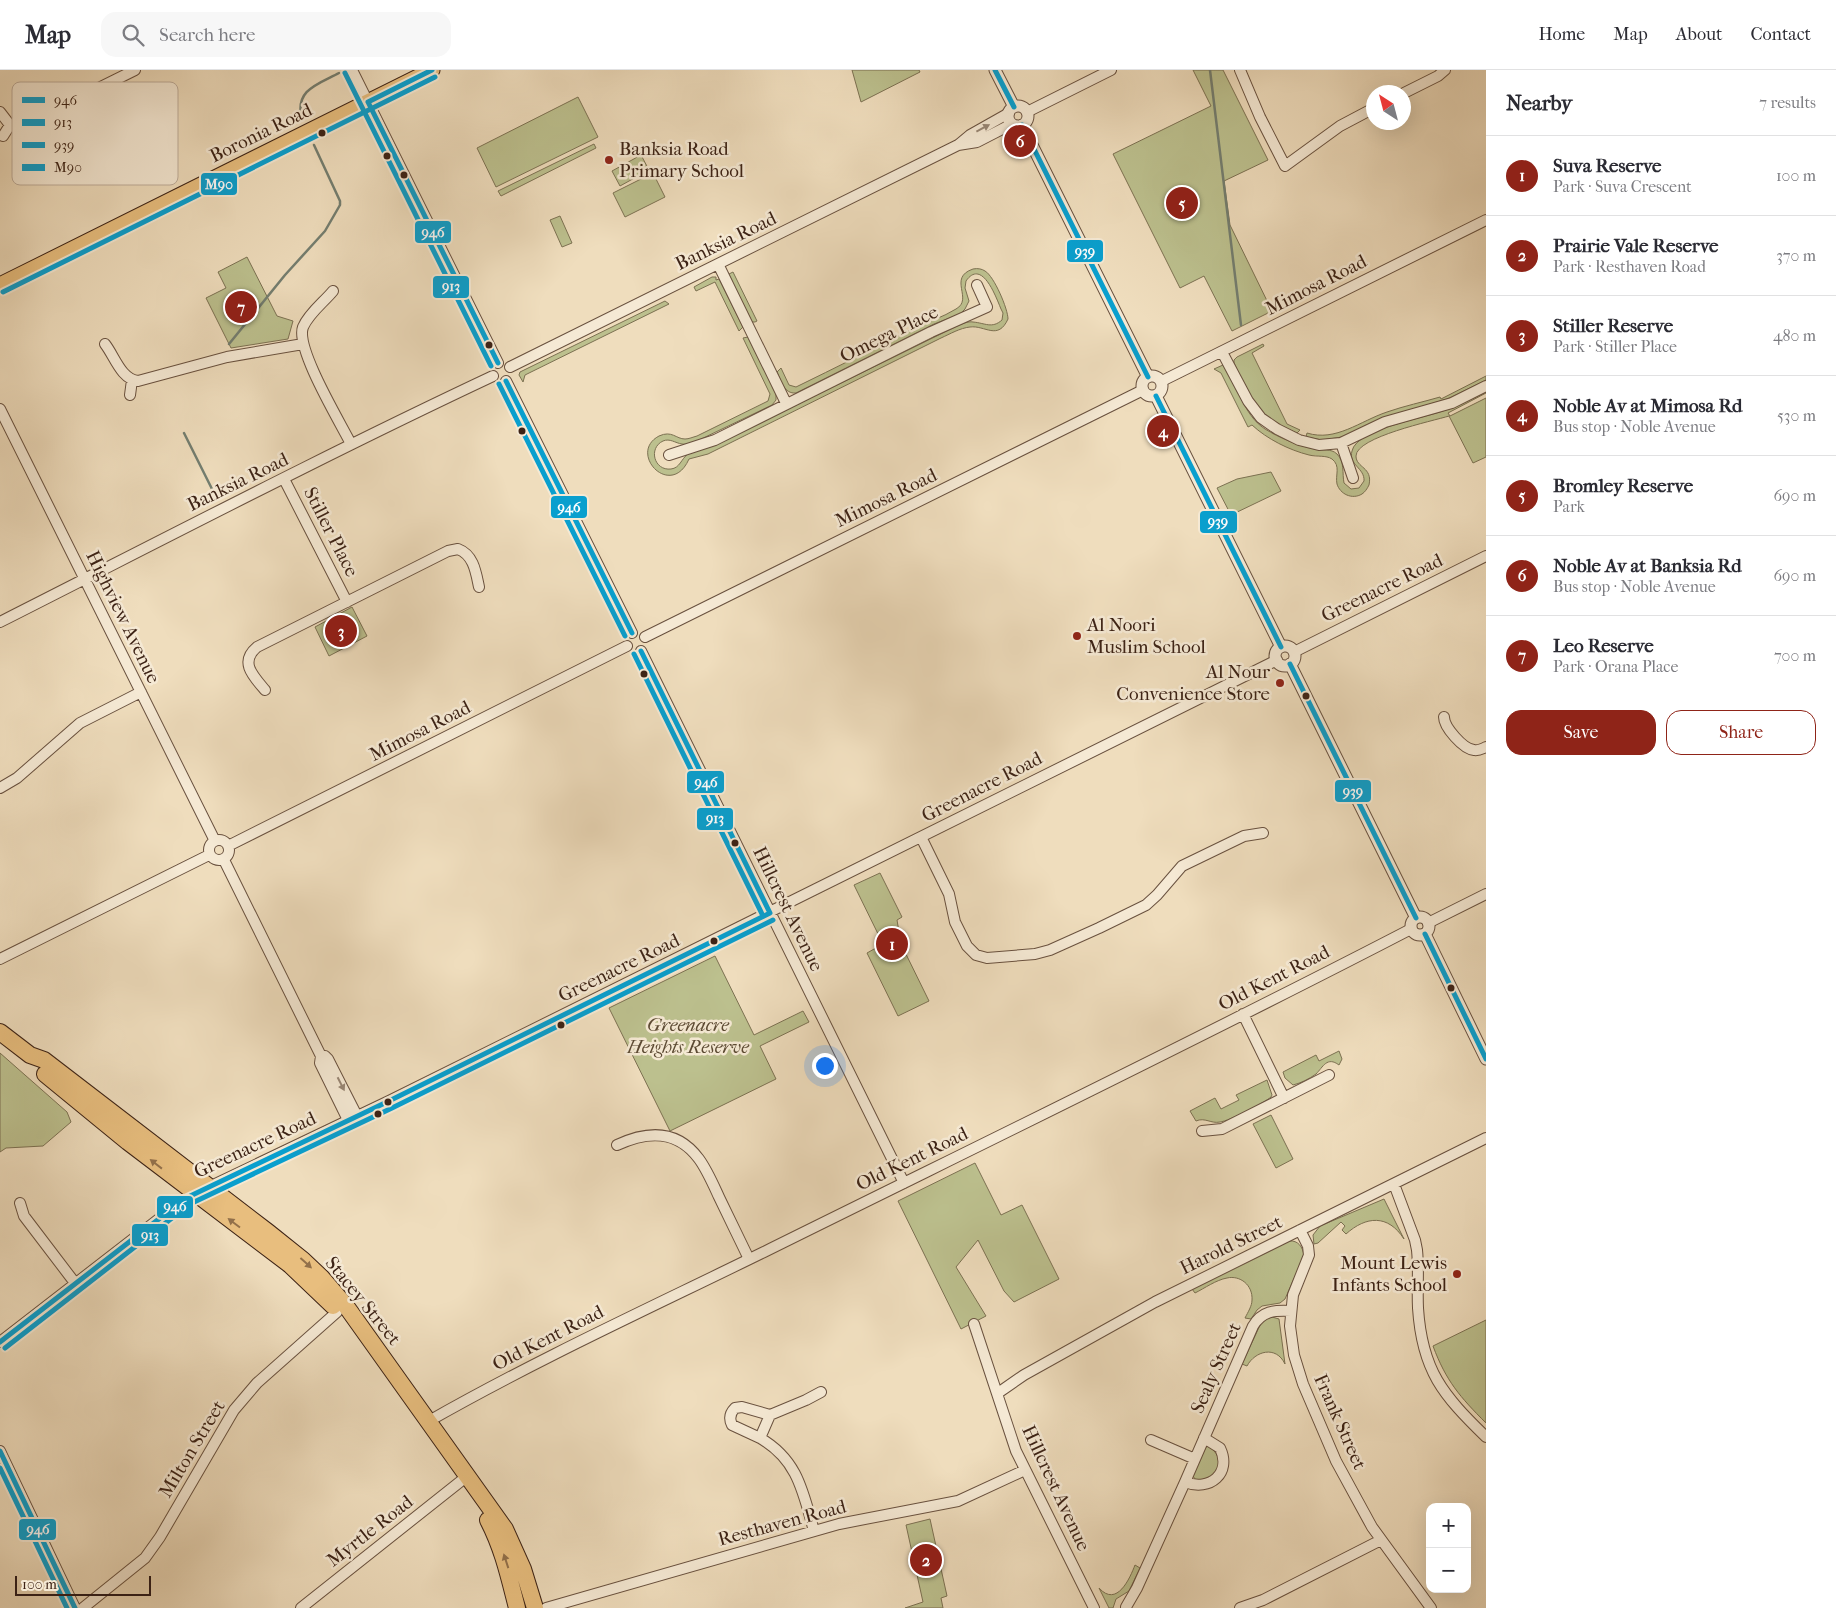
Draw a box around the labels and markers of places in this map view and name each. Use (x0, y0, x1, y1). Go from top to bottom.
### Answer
pin: 6 (1004, 122, 1036, 160)
unlabelled marker (317, 128, 327, 138)
place label: Banksia Road Primary School (619, 138, 744, 182)
unlabelled marker (382, 151, 392, 161)
marker: Banksia Road Primary School (603, 154, 615, 166)
unlabelled marker (399, 170, 409, 180)
pin: 5 (1166, 184, 1198, 222)
pin: 7 (225, 288, 257, 326)
unlabelled marker (484, 340, 494, 350)
pin: 4 (1147, 412, 1179, 450)
unlabelled marker (517, 426, 527, 436)
pin: 3 (325, 612, 357, 650)
place label: Al Noori Muslim School (1086, 614, 1206, 658)
marker: Al Noori Muslim School (1071, 630, 1083, 642)
place label: Al Nour Convenience Store (1116, 661, 1271, 705)
unlabelled marker (639, 669, 649, 679)
marker: Al Nour Convenience Store (1274, 677, 1286, 689)
unlabelled marker (1301, 691, 1311, 701)
unlabelled marker (730, 838, 740, 848)
pin: 1 (876, 925, 908, 963)
unlabelled marker (709, 936, 719, 946)
unlabelled marker (1446, 983, 1456, 993)
unlabelled marker (556, 1020, 566, 1030)
unlabelled marker (383, 1097, 393, 1107)
unlabelled marker (373, 1109, 383, 1119)
place label: Mount Lewis Infants School (1332, 1252, 1447, 1296)
marker: Mount Lewis Infants School (1451, 1268, 1463, 1280)
pin: 2 (910, 1541, 942, 1579)

